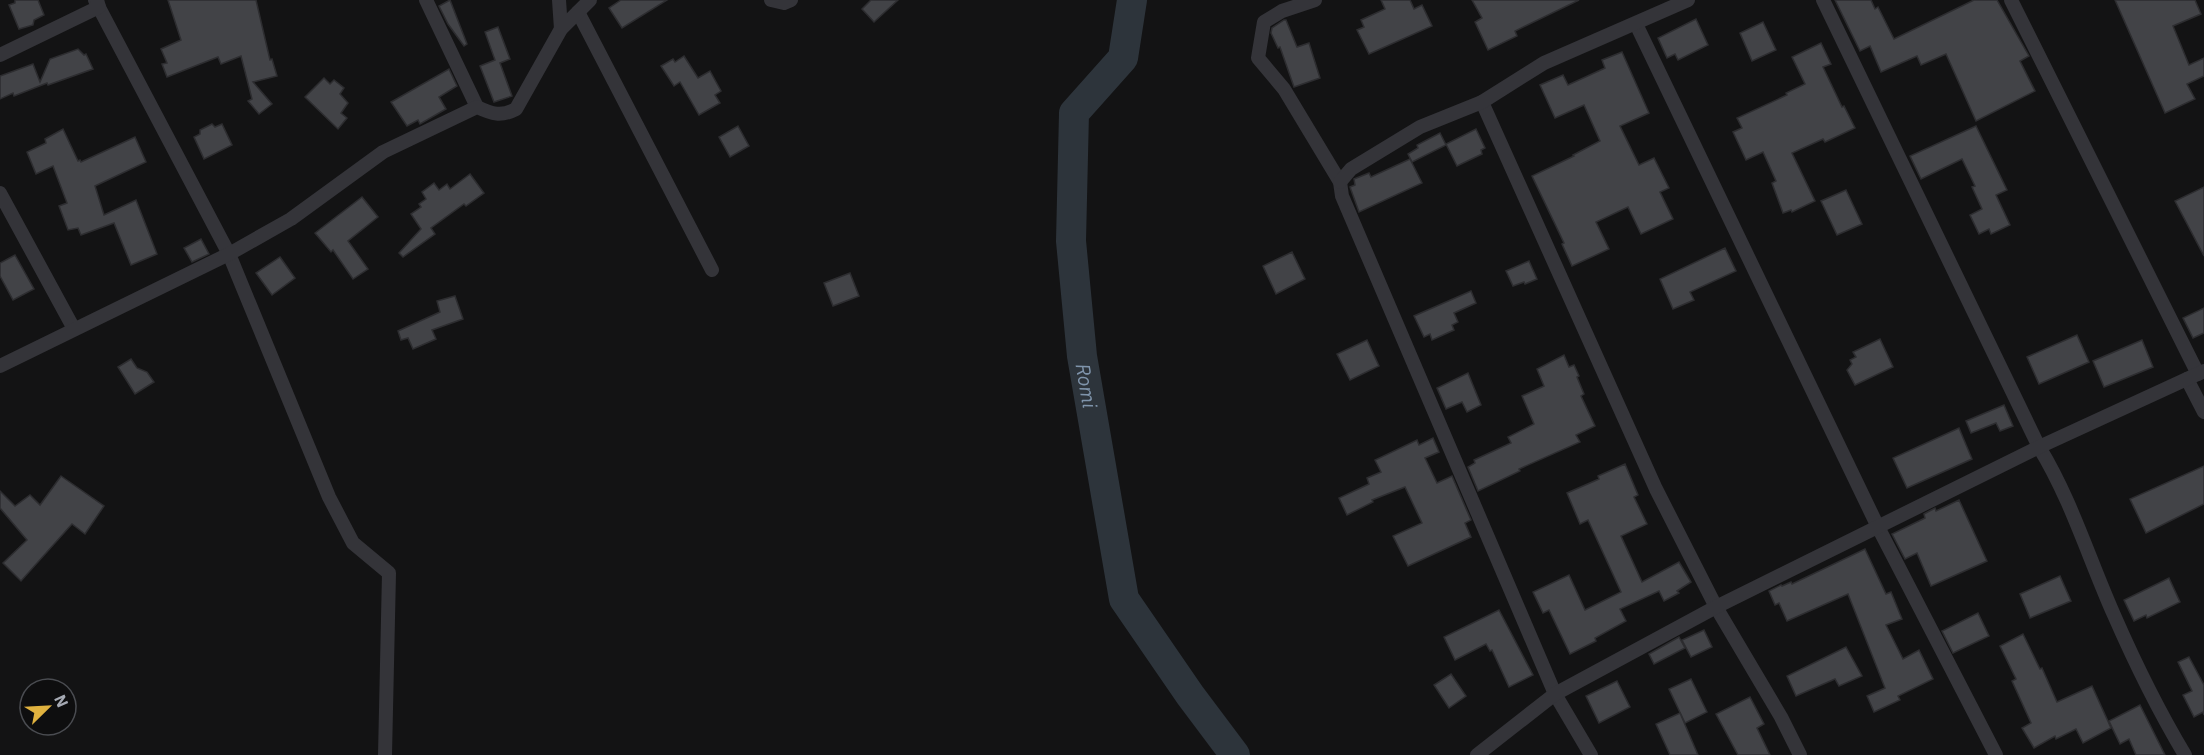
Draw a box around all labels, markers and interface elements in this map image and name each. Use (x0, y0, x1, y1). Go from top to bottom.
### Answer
water label: Romi (1070, 361, 1104, 411)
north arrow (18, 677, 78, 737)
text: N (50, 692, 73, 710)

